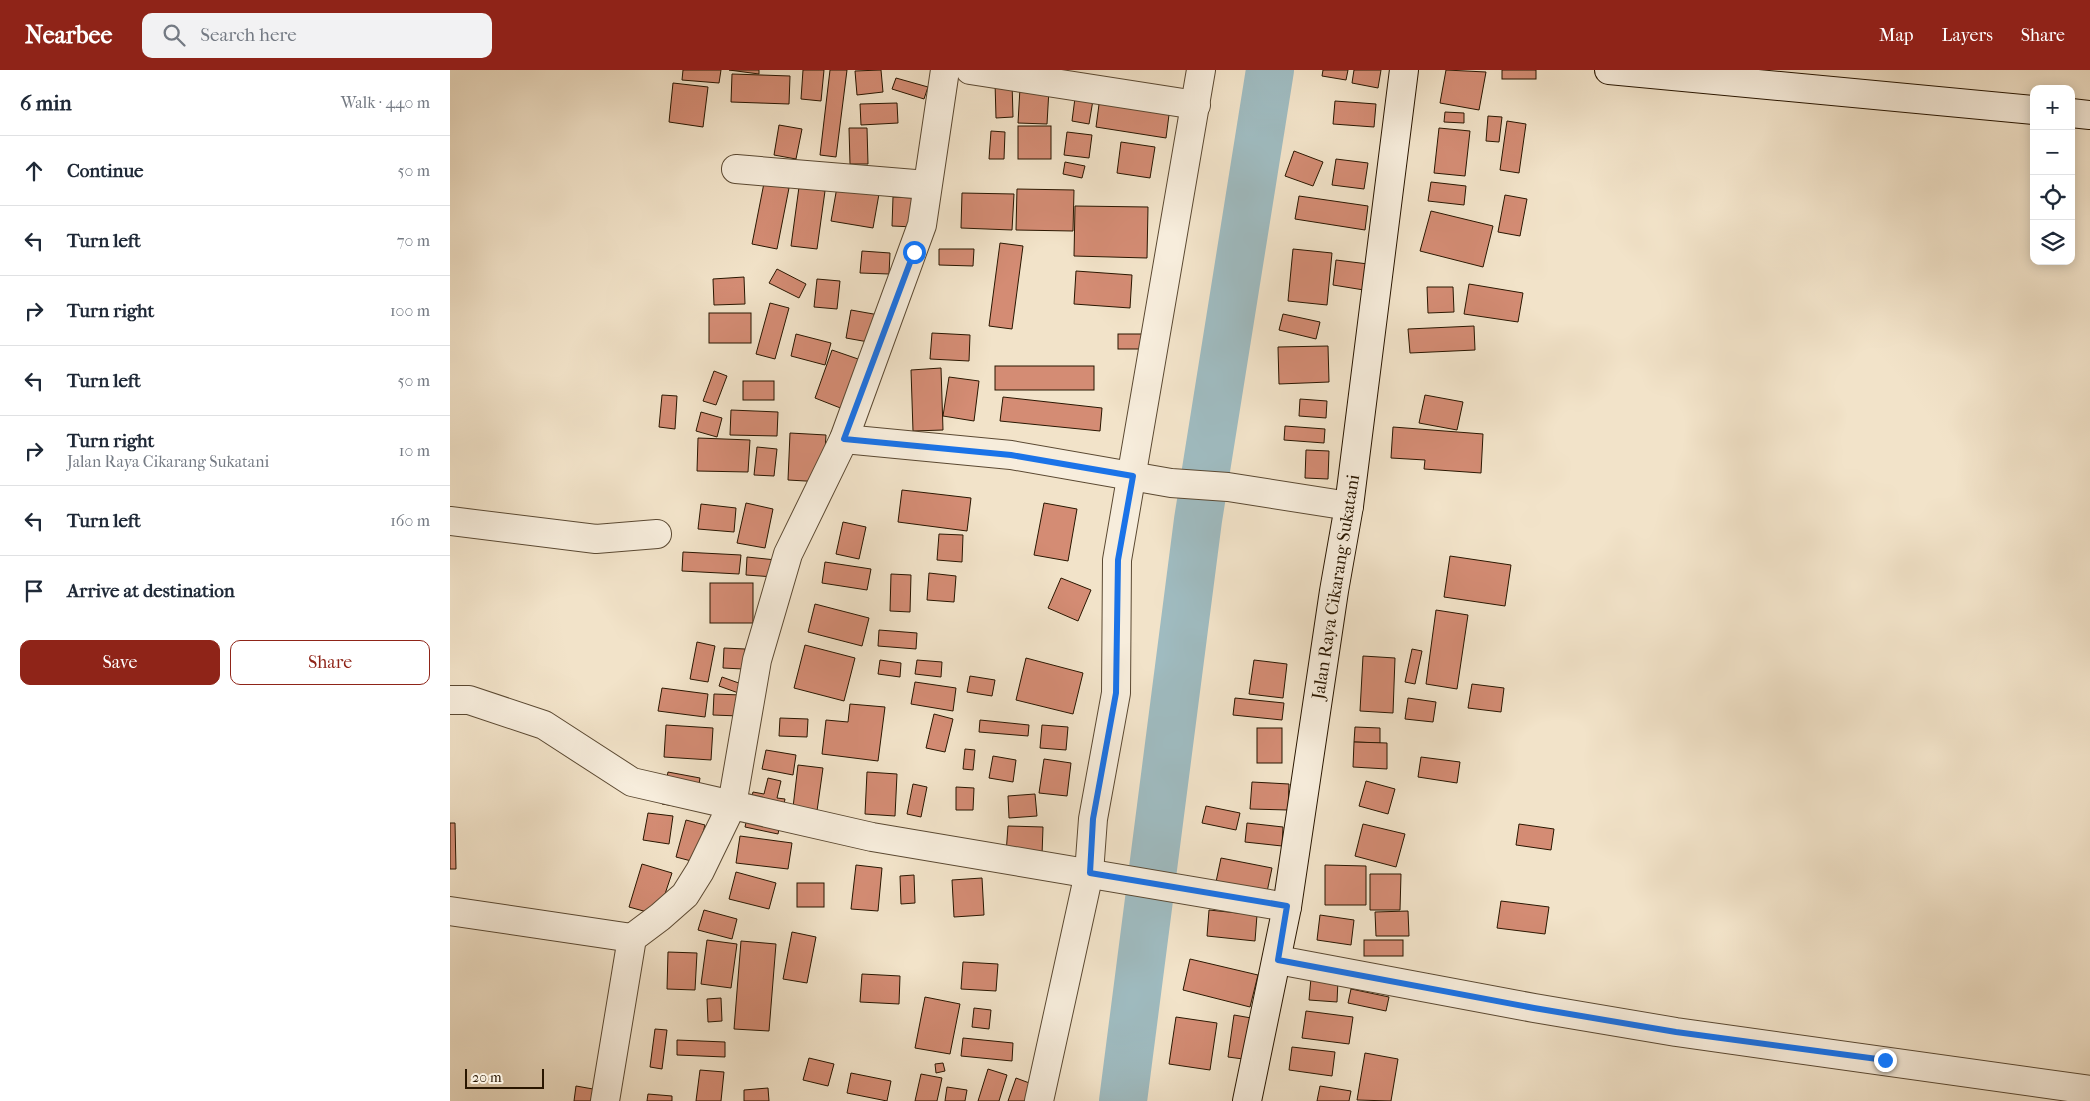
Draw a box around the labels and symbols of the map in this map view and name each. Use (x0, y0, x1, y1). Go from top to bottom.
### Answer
route start (903, 241, 926, 264)
street label: Jalan Raya Cikarang Sukatani (1308, 472, 1364, 703)
route end (1874, 1049, 1897, 1072)
scale bar (465, 1066, 544, 1089)

